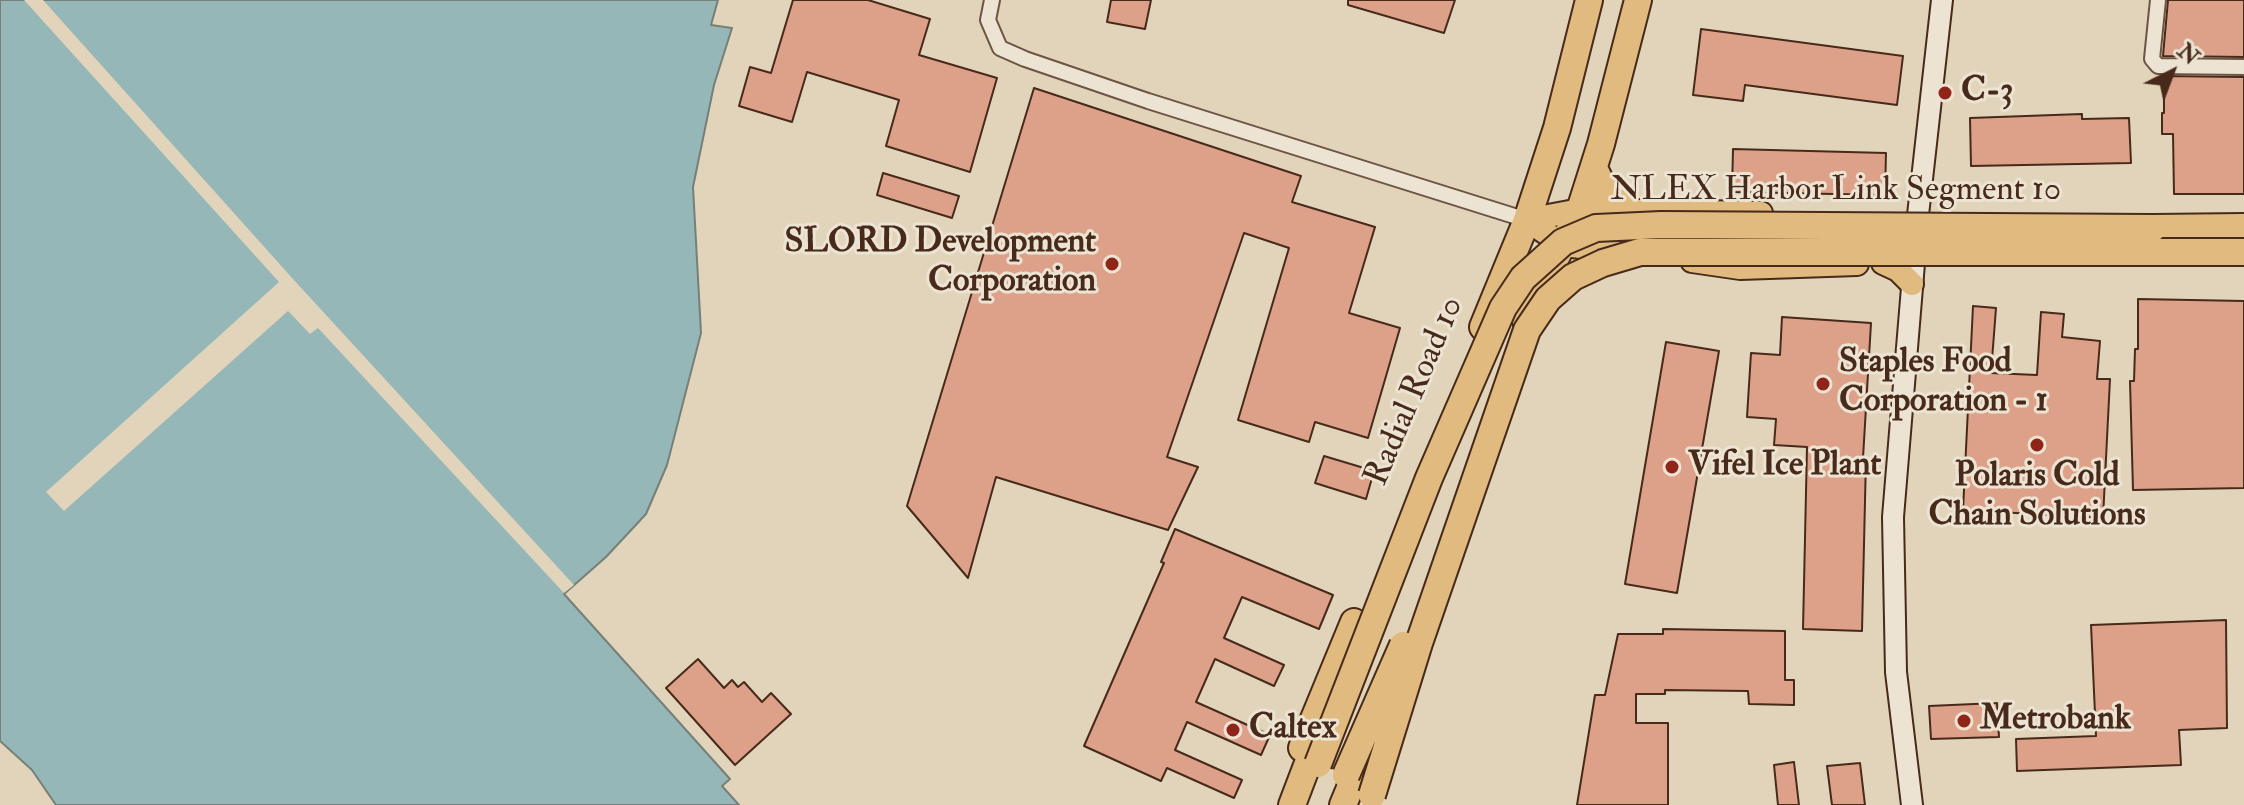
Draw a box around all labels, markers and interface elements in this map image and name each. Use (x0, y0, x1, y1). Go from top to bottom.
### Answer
north arrow (2132, 32, 2212, 112)
text: N (2171, 37, 2205, 71)
place label: C-3 (1961, 73, 2013, 113)
marker: C-3 (1936, 84, 1954, 102)
street label: NLEX Harbor Link Segment 10 (1611, 172, 2061, 212)
place label: SLORD Development Corporation (785, 224, 1096, 304)
marker: SLORD Development Corporation (1103, 255, 1121, 273)
street label: Radial Road 10 (1358, 291, 1474, 493)
place label: Staples Food Corporation - 1 (1839, 344, 2048, 424)
marker: Staples Food Corporation - 1 (1814, 375, 1832, 393)
marker: Polaris Cold Chain Solutions (2028, 436, 2046, 454)
place label: Vifel Ice Plant (1688, 447, 1881, 487)
marker: Vifel Ice Plant (1663, 458, 1681, 476)
place label: Polaris Cold Chain Solutions (1928, 458, 2146, 538)
place label: Metrobank (1980, 701, 2131, 741)
place label: Caltex (1249, 710, 1337, 750)
marker: Metrobank (1955, 712, 1973, 730)
marker: Caltex (1224, 721, 1242, 739)

